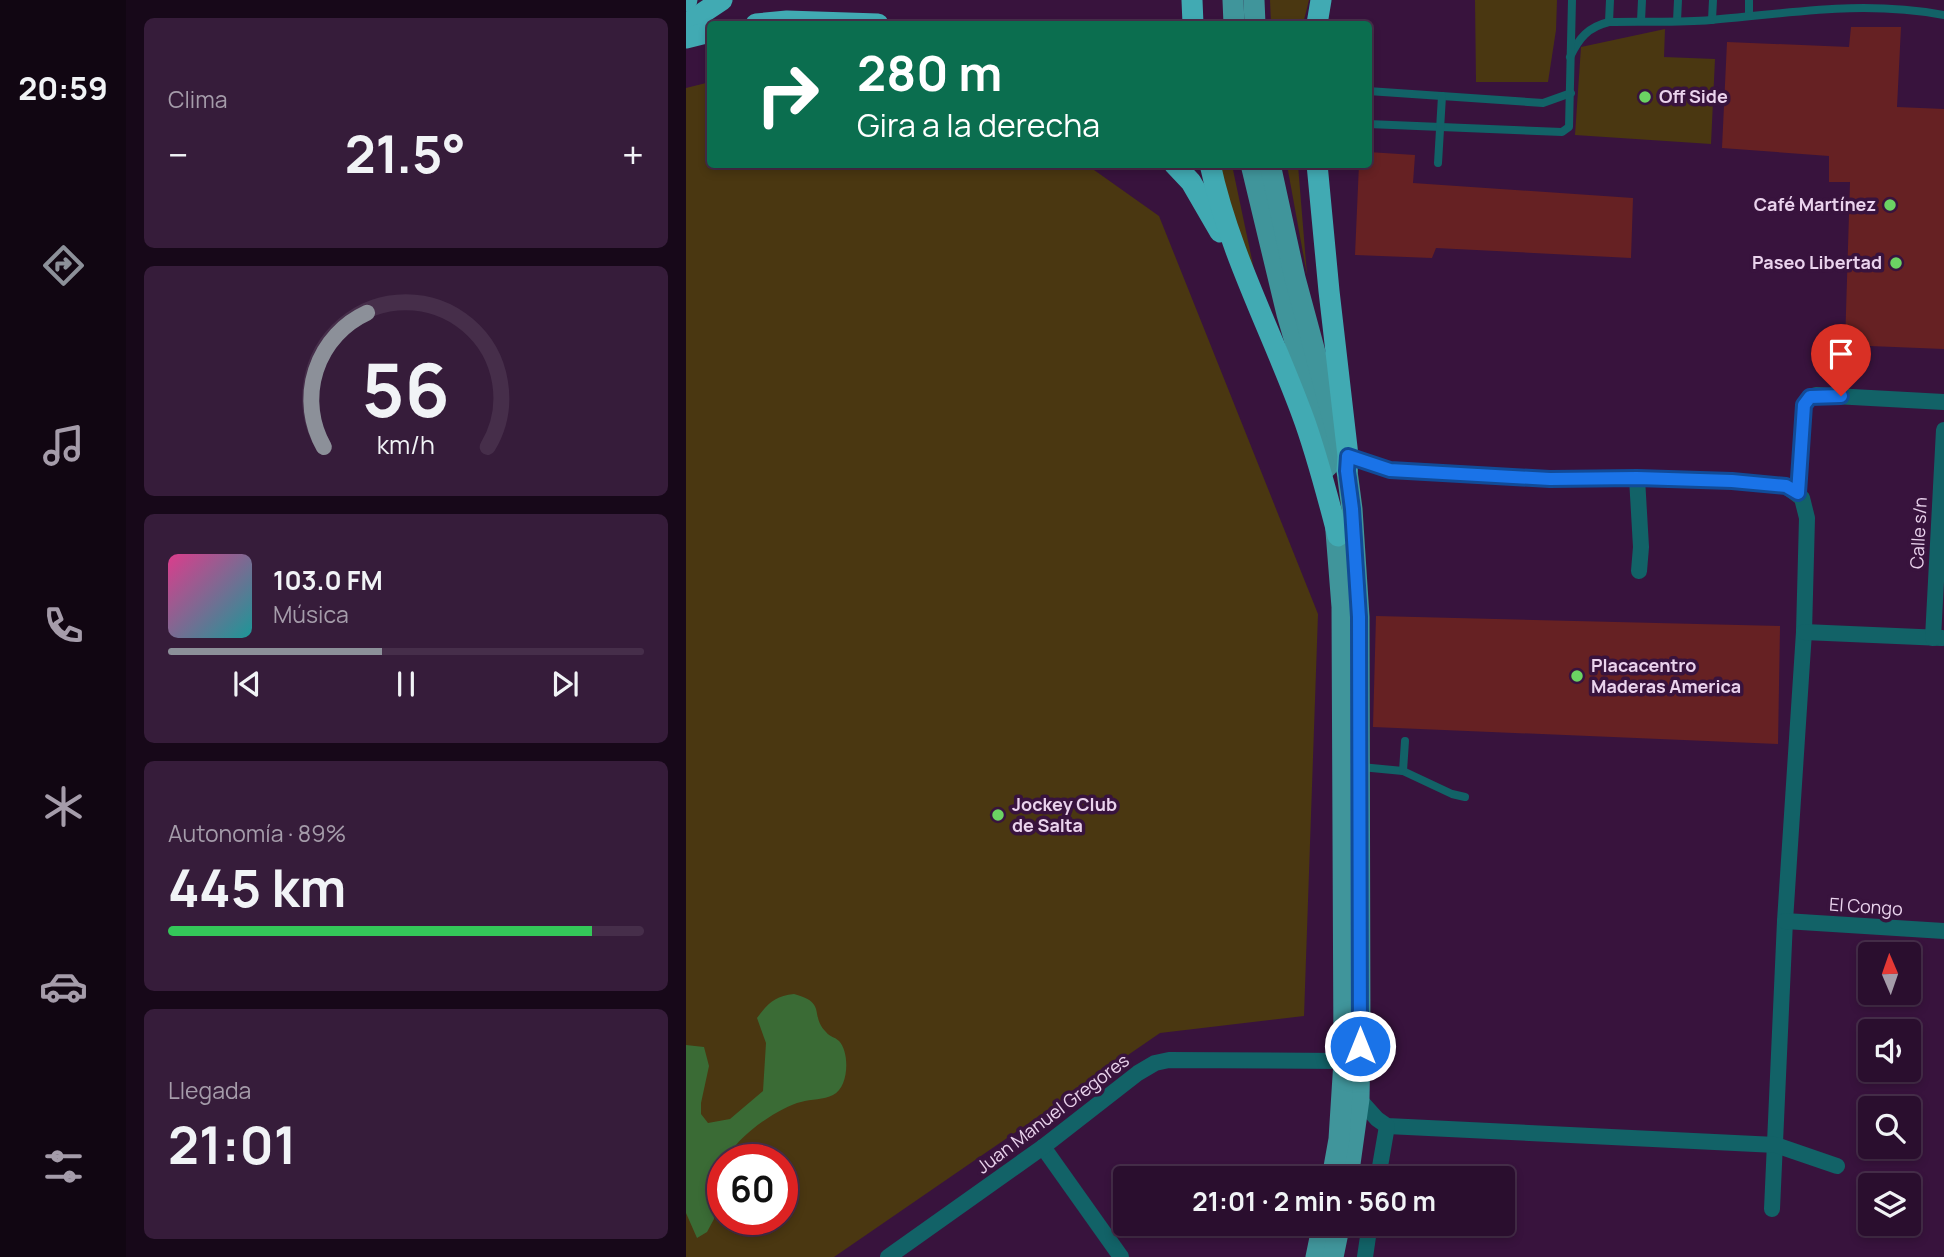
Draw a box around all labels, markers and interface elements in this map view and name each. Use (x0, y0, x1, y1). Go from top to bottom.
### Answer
text: 280 m (857, 39, 1002, 106)
icon: right (742, 49, 833, 140)
text: 20:59 (18, 66, 108, 110)
text: Clima (168, 83, 227, 115)
place label: Off Side (1659, 84, 1728, 108)
marker: Off Side (1637, 89, 1653, 105)
text: Gira a la derecha (857, 103, 1100, 147)
text: 21.5° (345, 118, 466, 189)
text: − (168, 128, 189, 180)
text: + (622, 128, 644, 180)
place label: Café Martínez (1754, 192, 1876, 216)
marker: Café Martínez (1882, 197, 1898, 213)
icon: directions (39, 241, 88, 290)
place label: Paseo Libertad (1752, 250, 1882, 274)
marker: Paseo Libertad (1888, 255, 1904, 271)
pin (1811, 324, 1871, 396)
icon: arrive (1822, 335, 1860, 373)
text: 56 (362, 339, 450, 439)
icon: music (39, 421, 88, 470)
text: km/h (377, 426, 435, 461)
street label: Calle s/n (1904, 496, 1932, 570)
text: 103.0 FM (273, 562, 383, 598)
text: Música (273, 598, 349, 630)
icon: phone (39, 601, 88, 650)
place label: Placacentro Maderas America (1591, 653, 1741, 698)
icon: previous (228, 665, 266, 703)
icon: pause (387, 665, 425, 703)
icon: next (546, 665, 584, 703)
marker: Placacentro Maderas America (1569, 668, 1585, 684)
icon: climate (39, 782, 88, 831)
place label: Jockey Club de Salta (1012, 792, 1117, 837)
marker: Jockey Club de Salta (990, 807, 1006, 823)
text: Autonomía · 89% (168, 817, 346, 849)
text: 445 km (168, 852, 346, 923)
street label: El Congo (1829, 891, 1904, 921)
north arrow (1858, 942, 1922, 1004)
map controls (1858, 942, 1921, 1236)
icon: car (39, 962, 88, 1011)
position arrow (1323, 1009, 1397, 1083)
button: sound (1858, 1019, 1921, 1082)
street label: Juan Manuel Gregores (971, 1048, 1134, 1179)
text: Llegada (168, 1074, 251, 1106)
button: search (1858, 1096, 1921, 1159)
text: 21:01 (168, 1109, 297, 1180)
icon: filters (39, 1142, 88, 1191)
speed limit sign: 60 (707, 1144, 798, 1235)
button: layers (1858, 1173, 1921, 1236)
text: 21:01 · 2 min · 560 m (1192, 1183, 1436, 1219)

